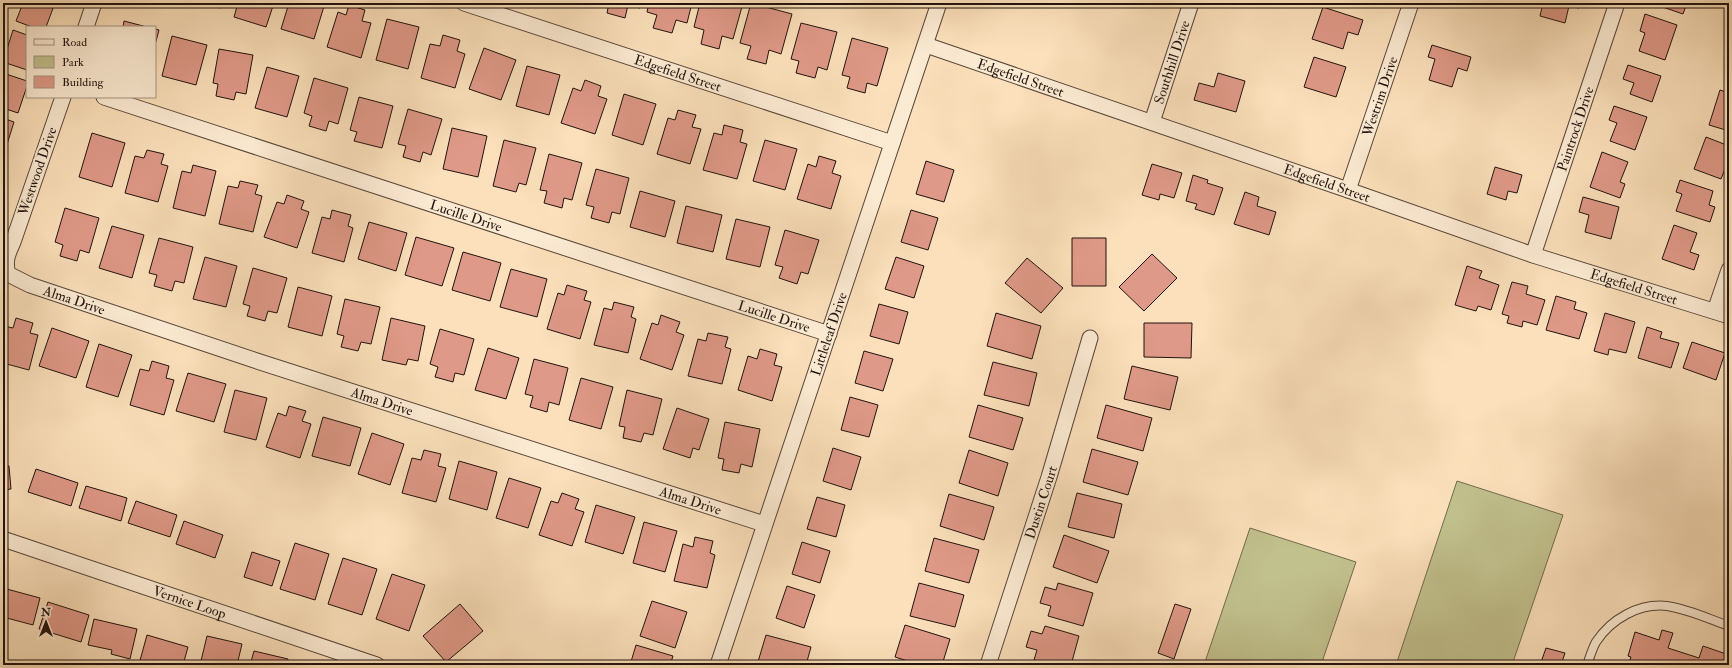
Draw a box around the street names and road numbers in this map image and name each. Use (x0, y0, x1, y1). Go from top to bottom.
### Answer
street label: Southhill Drive (1150, 18, 1194, 106)
street label: Edgefield Street (632, 51, 724, 96)
street label: Westrim Drive (1358, 54, 1401, 139)
street label: Edgefield Street (975, 55, 1066, 101)
street label: Paintrock Drive (1553, 84, 1598, 174)
street label: Westwood Drive (14, 125, 61, 218)
street label: Edgefield Street (1281, 161, 1373, 206)
street label: Lucille Drive (428, 196, 504, 236)
street label: Edgefield Street (1588, 265, 1680, 309)
street label: Alma Drive (40, 282, 107, 319)
street label: Littleleaf Drive (807, 290, 851, 378)
street label: Lucille Drive (736, 297, 812, 336)
street label: Alma Drive (348, 383, 415, 420)
street label: Dustin Court (1021, 463, 1061, 541)
street label: Alma Drive (656, 483, 724, 519)
street label: Vernice Loop (151, 582, 228, 624)

